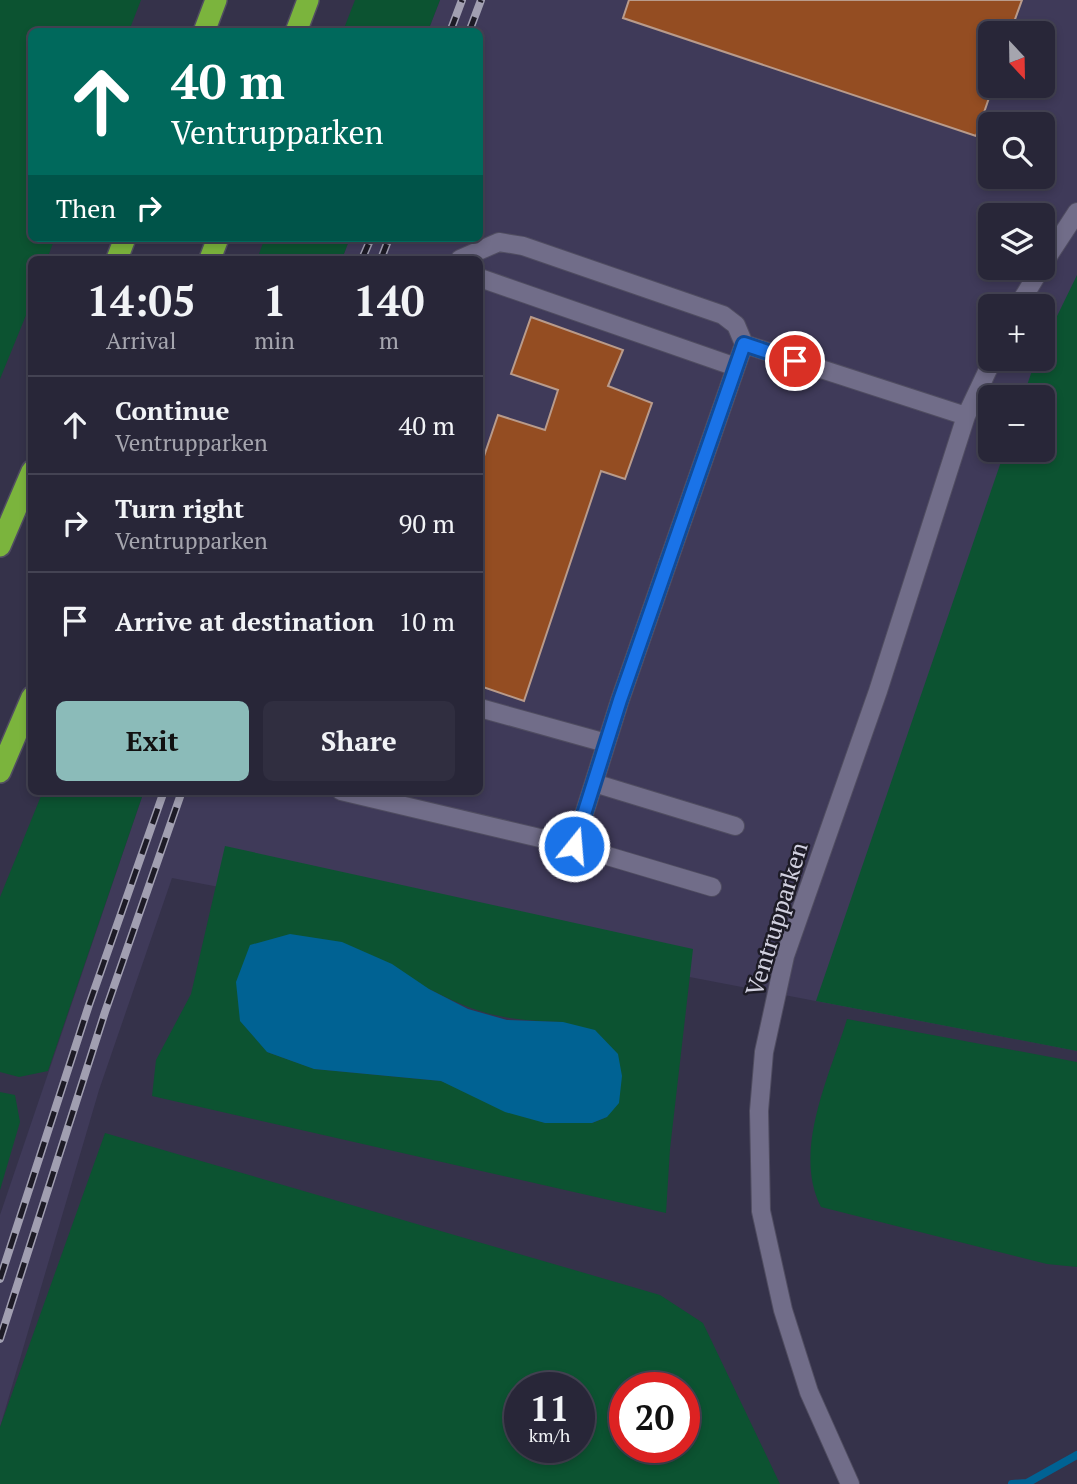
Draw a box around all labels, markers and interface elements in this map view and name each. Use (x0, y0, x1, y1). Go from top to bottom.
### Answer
north arrow (978, 21, 1055, 98)
map controls (978, 21, 1055, 462)
text: 40 m (171, 48, 285, 113)
icon: ahead (56, 56, 147, 147)
text: Ventrupparken (171, 111, 384, 153)
button: search (978, 112, 1055, 189)
icon: right (130, 189, 168, 227)
text: Then (56, 191, 116, 225)
button: layers (978, 203, 1055, 280)
text: 14:05 (87, 272, 196, 328)
text: 1 (263, 272, 286, 328)
text: 140 (353, 272, 424, 328)
button: + (978, 294, 1055, 371)
text: Arrival (106, 325, 176, 356)
text: min (254, 325, 295, 356)
text: m (379, 325, 399, 356)
pin (765, 331, 825, 391)
icon: arrive (776, 342, 814, 380)
button: − (978, 385, 1055, 462)
text: Continue (115, 393, 229, 427)
icon: ahead (56, 406, 94, 444)
text: 40 m (399, 408, 455, 442)
text: Ventrupparken (115, 427, 268, 458)
text: Turn right (115, 491, 244, 525)
icon: right (56, 504, 94, 542)
text: 90 m (399, 506, 455, 540)
text: Ventrupparken (115, 525, 268, 556)
icon: arrive (56, 602, 94, 640)
text: Arrive at destination (115, 604, 374, 638)
text: 10 m (399, 604, 455, 638)
button: Exit (56, 701, 249, 781)
button: Share (263, 701, 455, 781)
position arrow (537, 809, 611, 883)
street label: Ventrupparken (737, 838, 815, 1000)
speed limit sign: 20 (609, 1372, 700, 1463)
text: 11 (530, 1385, 569, 1431)
text: km/h (529, 1423, 570, 1447)

